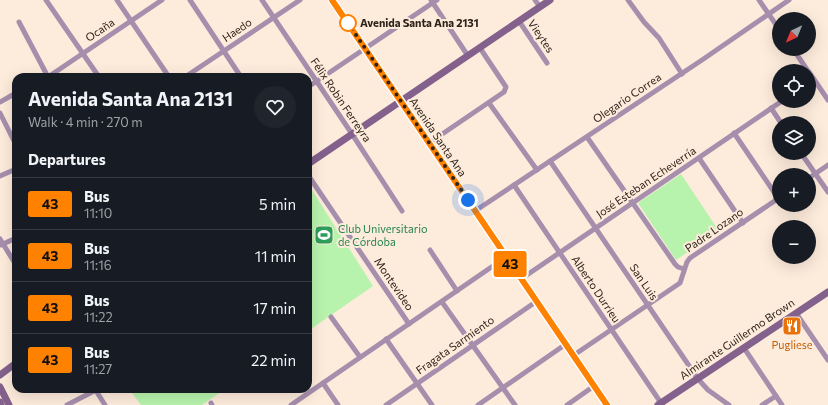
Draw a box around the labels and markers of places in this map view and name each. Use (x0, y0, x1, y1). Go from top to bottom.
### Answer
marker: Avenida Santa Ana 2131 (339, 14, 357, 32)
place label: Avenida Santa Ana 2131 (360, 16, 479, 29)
place label: Club Universitario de Córdoba (338, 222, 428, 248)
sports icon: Club Universitario de Córdoba (313, 224, 335, 246)
restaurant icon: Pugliese (781, 315, 803, 337)
place label: Pugliese (771, 338, 813, 351)

